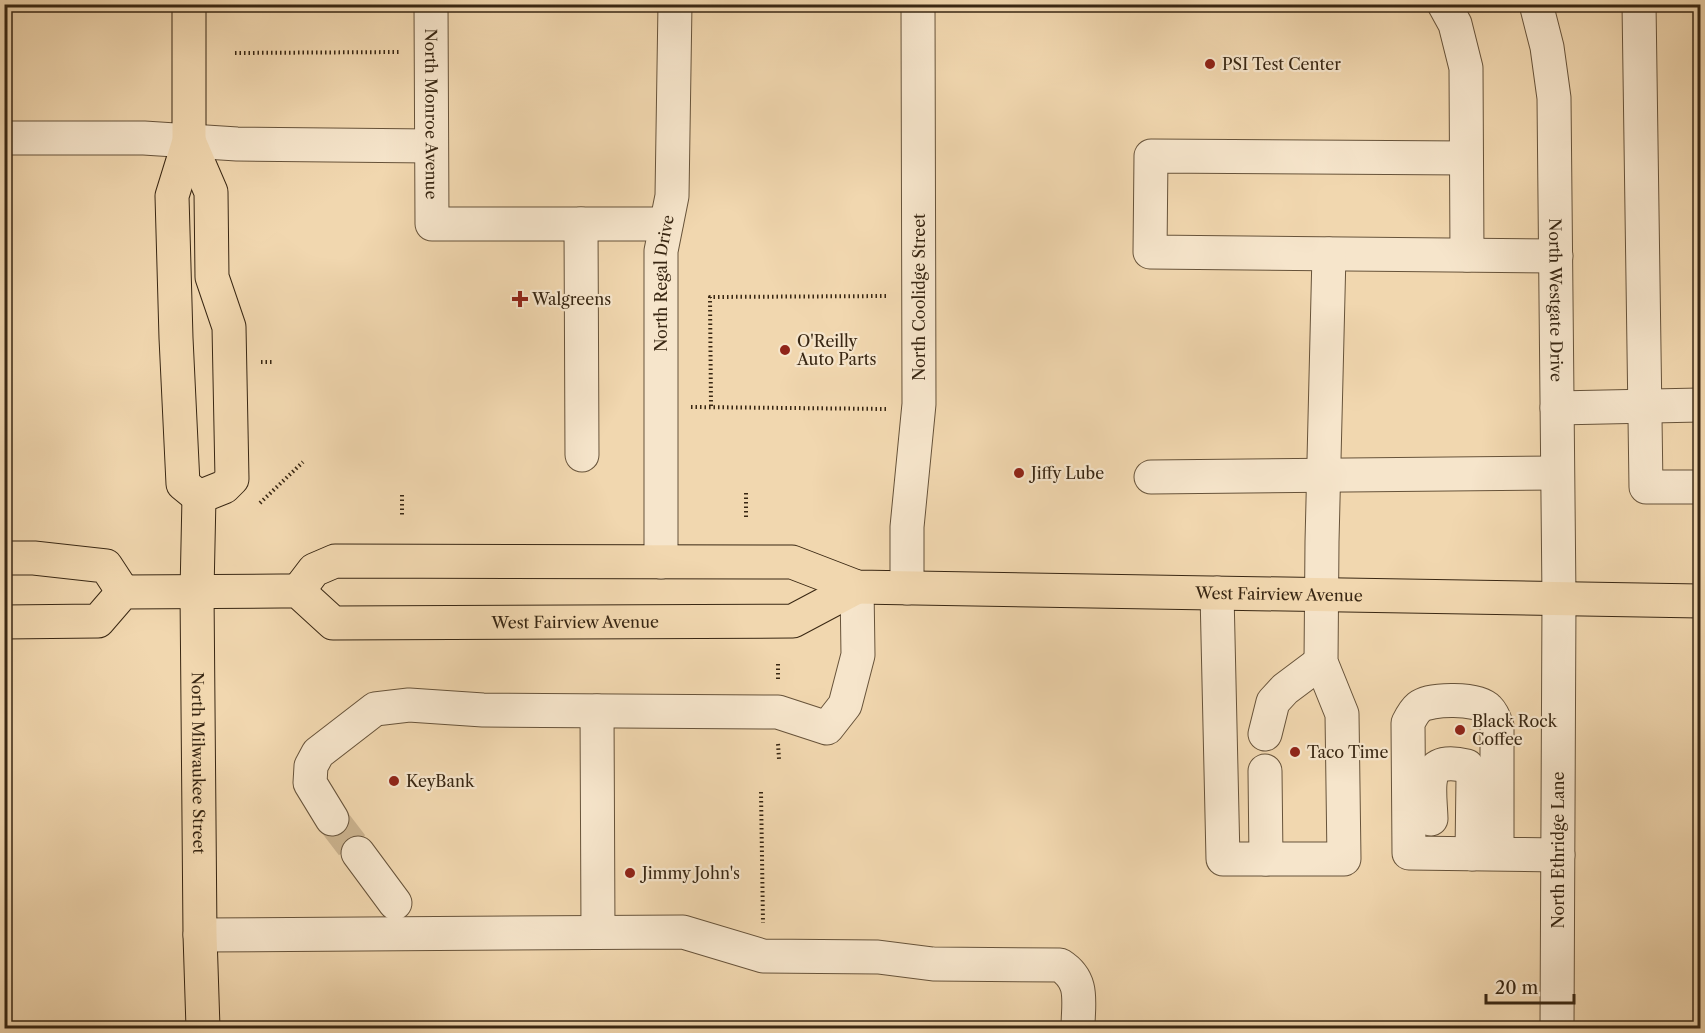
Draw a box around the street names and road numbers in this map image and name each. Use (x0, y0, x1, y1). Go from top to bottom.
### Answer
street label: North Monroe Avenue (421, 29, 442, 199)
street label: North Regal Drive (650, 213, 678, 352)
street label: North Coolidge Street (909, 213, 929, 381)
street label: North Westgate Drive (1545, 218, 1567, 382)
street label: West Fairview Avenue (1194, 583, 1363, 605)
street label: West Fairview Avenue (491, 612, 659, 632)
street label: North Milwaukee Street (188, 672, 209, 855)
street label: North Ethridge Lane (1548, 772, 1568, 928)

